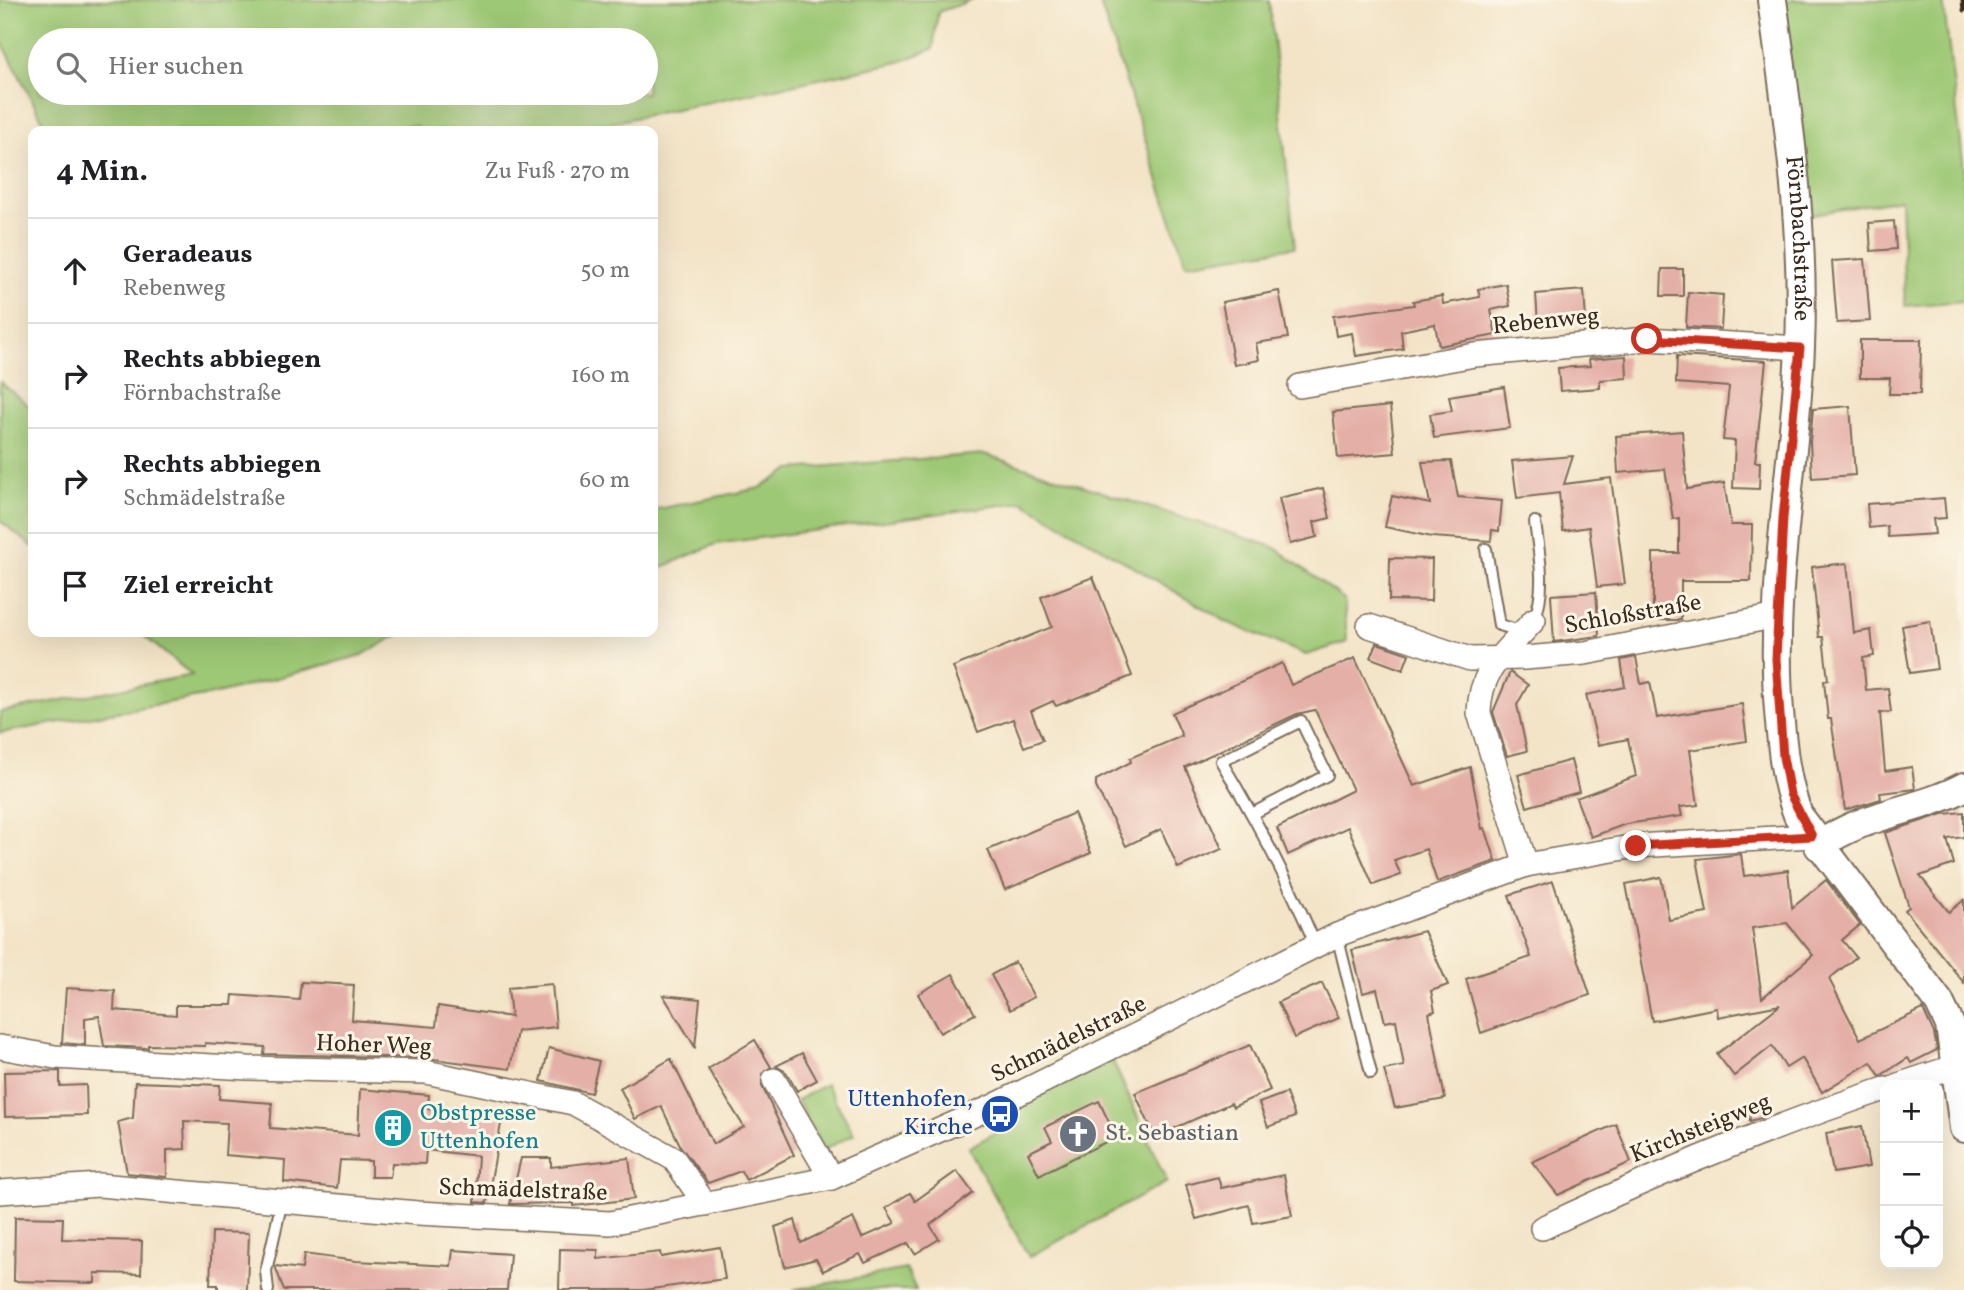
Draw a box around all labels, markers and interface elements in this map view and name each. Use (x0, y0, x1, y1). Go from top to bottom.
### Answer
search box (28, 28, 658, 105)
icon: search (52, 48, 90, 86)
text: Hier suchen (108, 49, 244, 85)
text: 4 Min. (56, 151, 148, 193)
street label: Förnbachstraße (1775, 154, 1818, 321)
text: Zu Fuß · 270 m (484, 156, 630, 188)
text: Geradeaus (123, 237, 252, 273)
icon: ahead (56, 252, 94, 290)
text: 50 m (581, 255, 630, 287)
text: Rebenweg (123, 273, 226, 305)
street label: Rebenweg (1491, 299, 1601, 345)
route start (1631, 323, 1662, 354)
text: Rechts abbiegen (123, 342, 321, 378)
icon: right (56, 357, 94, 395)
text: 160 m (571, 360, 630, 392)
text: Förnbachstraße (123, 378, 281, 410)
text: Rechts abbiegen (123, 447, 321, 483)
icon: right (56, 462, 94, 500)
text: 60 m (580, 465, 630, 497)
text: Schmädelstraße (123, 483, 285, 515)
icon: arrive (56, 567, 94, 605)
text: Ziel erreicht (123, 568, 273, 604)
street label: Schloßstraße (1562, 586, 1704, 644)
route end (1620, 830, 1651, 861)
street label: Schmädelstraße (985, 988, 1153, 1092)
street label: Hoher Weg (315, 1027, 433, 1065)
map controls (1880, 1080, 1943, 1269)
button: + (1880, 1080, 1943, 1143)
place label: Uttenhofen, Kirche (848, 1083, 973, 1145)
street label: Kirchsteigweg (1625, 1085, 1777, 1173)
bus stop icon: Uttenhofen, Kirche (979, 1093, 1021, 1135)
place label: Obstpresse Uttenhofen (420, 1097, 539, 1159)
building icon: Obstpresse Uttenhofen (372, 1107, 414, 1149)
church icon: St. Sebastian (1057, 1113, 1099, 1155)
place label: St. Sebastian (1105, 1117, 1239, 1151)
button: − (1880, 1143, 1943, 1206)
street label: Schmädelstraße (438, 1171, 608, 1211)
button: locate (1880, 1206, 1943, 1269)

